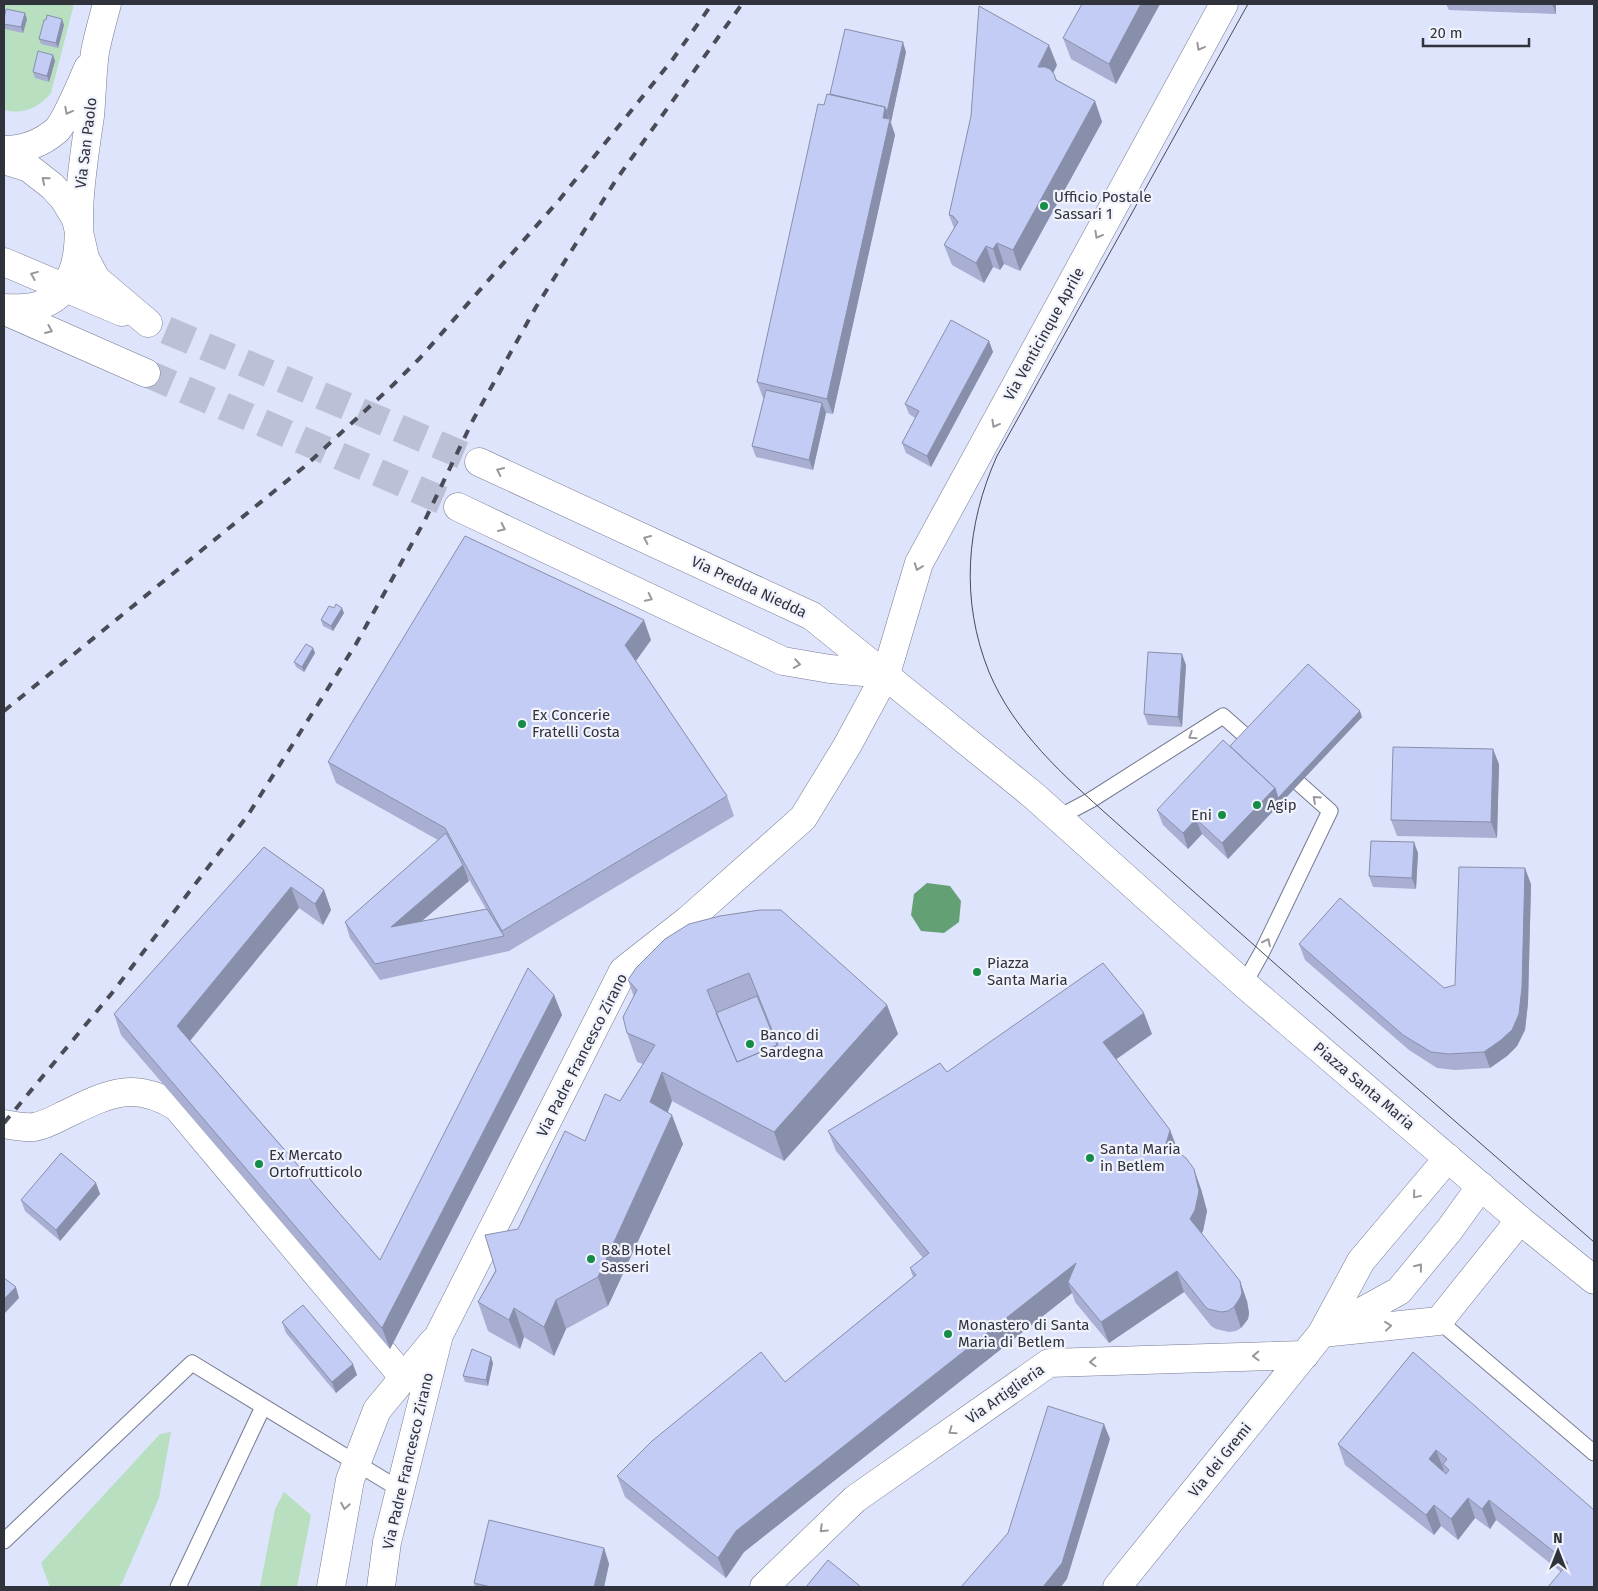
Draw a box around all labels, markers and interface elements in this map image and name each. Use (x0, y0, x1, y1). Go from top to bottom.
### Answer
scale bar (1423, 15, 1529, 47)
text: 20 m (1430, 24, 1463, 42)
one-way arrow (1197, 41, 1207, 50)
street label: Via San Paolo (71, 96, 101, 190)
one-way arrow (64, 105, 74, 114)
one-way arrow (41, 177, 50, 186)
place label: Ufficio Postale Sassari 1 (1054, 188, 1152, 223)
marker: Ufficio Postale Sassari 1 (1038, 200, 1050, 212)
one-way arrow (1094, 230, 1104, 239)
street label: Via Venticinque Aprile (1000, 264, 1088, 404)
one-way arrow (30, 271, 39, 281)
one-way arrow (44, 323, 53, 334)
one-way arrow (991, 419, 1001, 428)
one-way arrow (496, 467, 505, 478)
one-way arrow (497, 521, 506, 532)
one-way arrow (643, 535, 652, 546)
street label: Via Predda Niedda (688, 552, 810, 622)
one-way arrow (914, 562, 924, 571)
one-way arrow (644, 591, 653, 602)
one-way arrow (793, 658, 801, 668)
place label: Ex Concerie Fratelli Costa (532, 706, 620, 741)
marker: Ex Concerie Fratelli Costa (516, 718, 528, 730)
one-way arrow (1188, 729, 1197, 739)
place label: Agip (1267, 796, 1297, 814)
one-way arrow (1313, 796, 1322, 805)
marker: Agip (1251, 799, 1263, 811)
place label: Eni (1191, 806, 1212, 824)
marker: Eni (1216, 809, 1228, 821)
one-way arrow (1261, 938, 1271, 947)
place label: Piazza Santa Maria (987, 954, 1068, 989)
marker: Piazza Santa Maria (971, 966, 983, 978)
street label: Via Padre Francesco Zirano (533, 970, 631, 1140)
place label: Banco di Sardegna (760, 1026, 824, 1061)
marker: Banco di Sardegna (744, 1038, 756, 1050)
street label: Piazza Santa Maria (1310, 1038, 1418, 1134)
place label: Santa Maria in Betlem (1100, 1140, 1181, 1175)
place label: Ex Mercato Ortofrutticolo (269, 1146, 362, 1181)
marker: Santa Maria in Betlem (1084, 1152, 1096, 1164)
marker: Ex Mercato Ortofrutticolo (253, 1158, 265, 1170)
one-way arrow (1414, 1189, 1422, 1198)
place label: B&B Hotel Sasseri (601, 1241, 671, 1276)
marker: B&B Hotel Sasseri (585, 1253, 597, 1265)
one-way arrow (1413, 1264, 1421, 1273)
place label: Monastero di Santa Maria di Betlem (958, 1316, 1089, 1351)
one-way arrow (1385, 1321, 1393, 1332)
marker: Monastero di Santa Maria di Betlem (942, 1328, 954, 1340)
one-way arrow (1252, 1351, 1260, 1362)
one-way arrow (1089, 1357, 1097, 1367)
street label: Via Artiglieria (962, 1360, 1048, 1428)
street label: Via Padre Francesco Zirano (379, 1371, 437, 1551)
street label: Via dei Gremi (1185, 1419, 1255, 1501)
one-way arrow (948, 1425, 958, 1434)
one-way arrow (341, 1502, 351, 1511)
one-way arrow (820, 1524, 829, 1533)
north arrow (1533, 1526, 1583, 1576)
text: N (1553, 1530, 1563, 1547)

